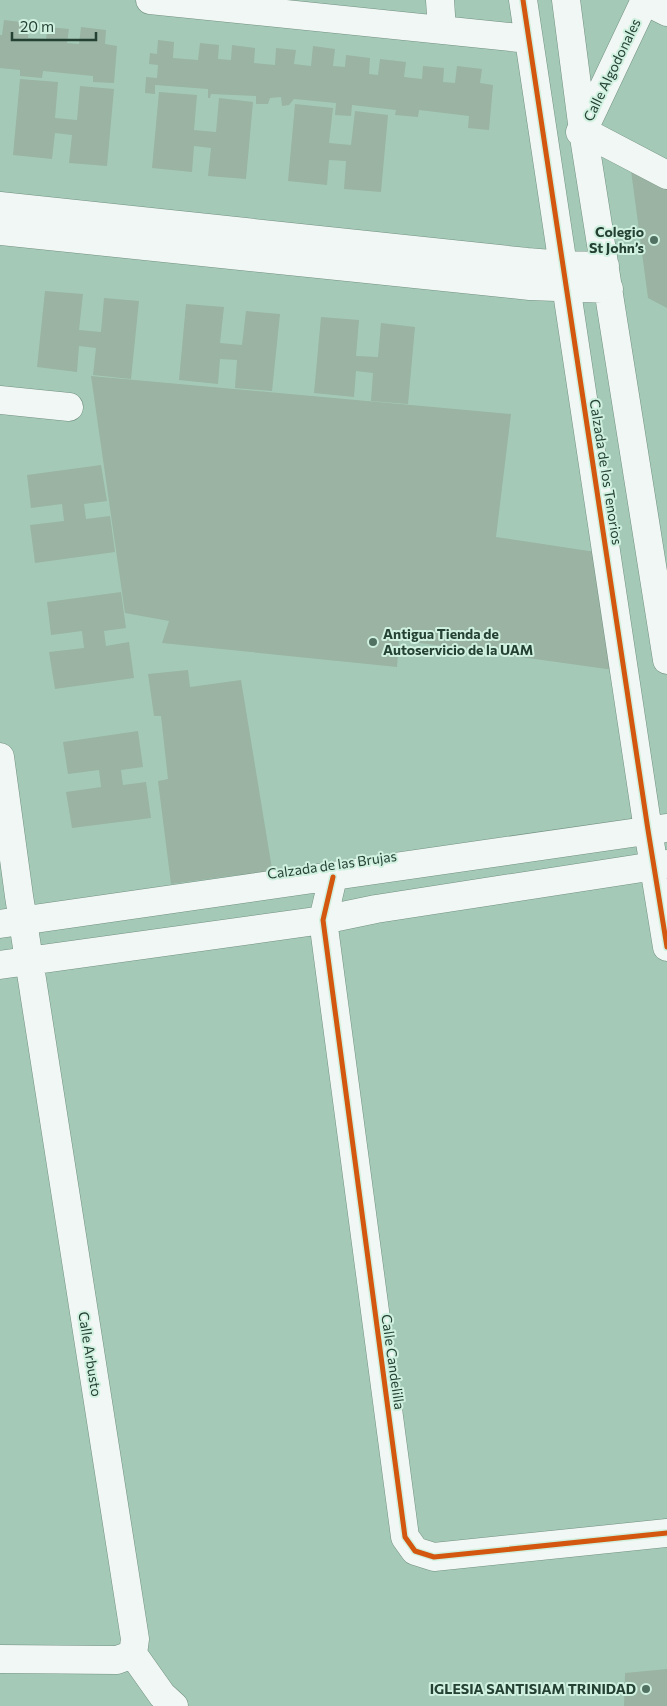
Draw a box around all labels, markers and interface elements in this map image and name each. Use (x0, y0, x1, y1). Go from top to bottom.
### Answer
scale bar (12, 10, 96, 42)
street label: Calle Algodonales (579, 16, 644, 124)
text: 20 m (20, 17, 54, 35)
place label: Colegio St John’s (589, 223, 644, 256)
marker: Colegio St John’s (648, 234, 660, 246)
street label: Calzada de los Tenorios (587, 398, 626, 546)
place label: Antigua Tienda de Autoservicio de la UAM (383, 625, 533, 658)
marker: Antigua Tienda de Autoservicio de la UAM (367, 636, 379, 648)
street label: Calzada de las Brujas (266, 847, 398, 882)
street label: Calle Arbusto (75, 1310, 106, 1398)
street label: Calle Candelilla (378, 1313, 409, 1411)
place label: IGLESIA SANTISIAM TRINIDAD (430, 1680, 636, 1697)
marker: IGLESIA SANTISIAM TRINIDAD (640, 1683, 652, 1695)

